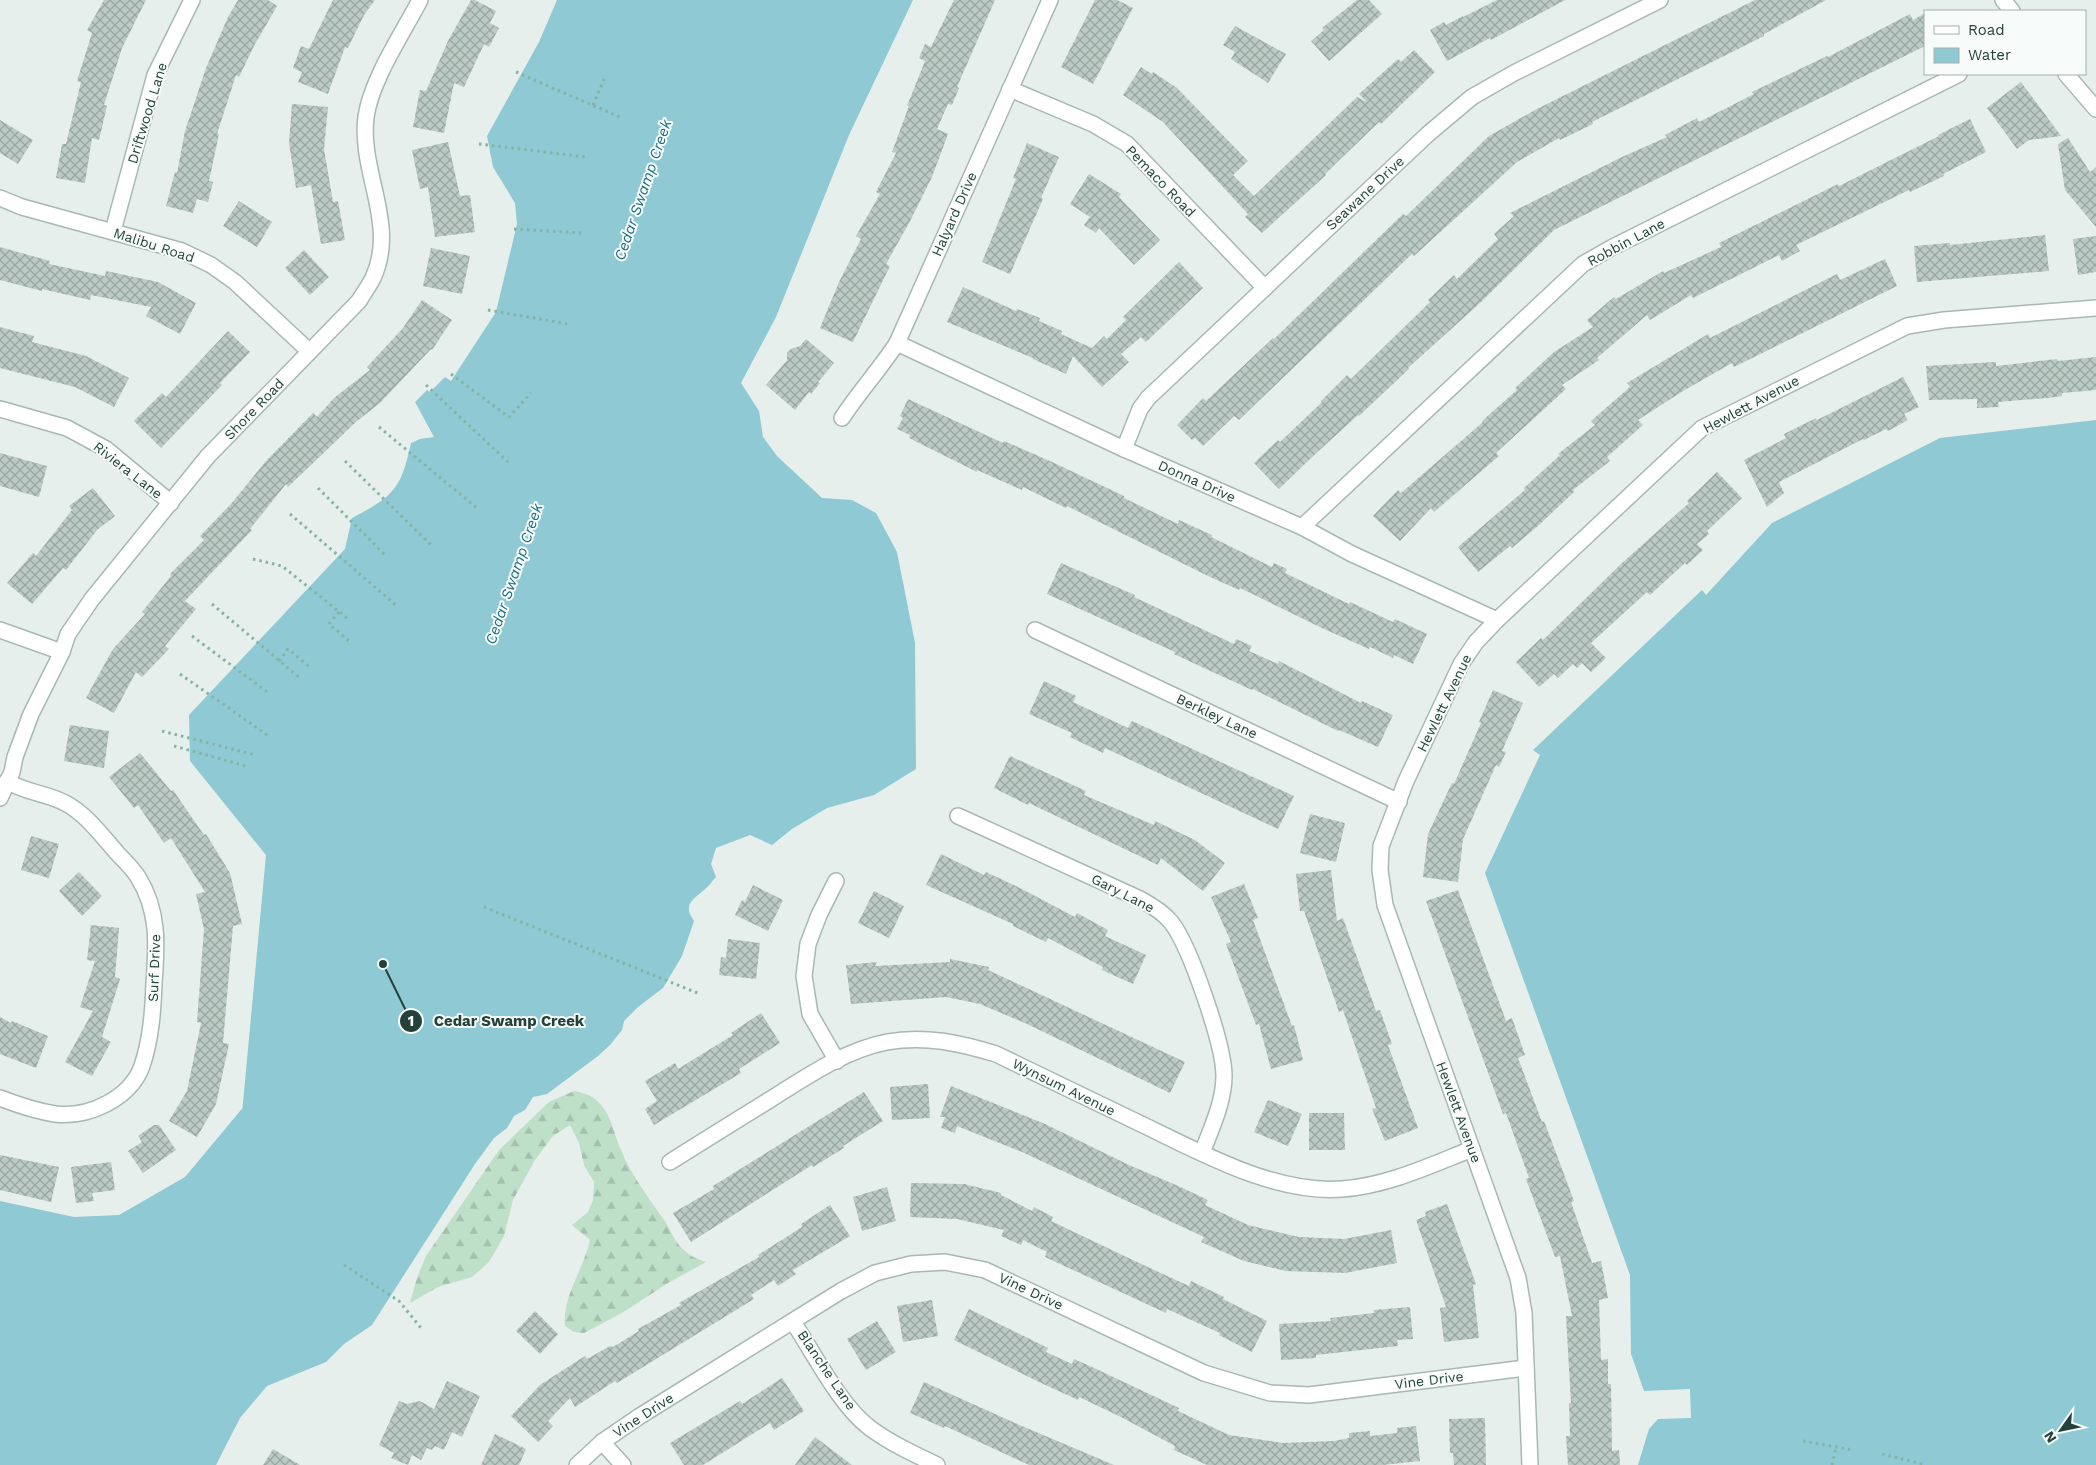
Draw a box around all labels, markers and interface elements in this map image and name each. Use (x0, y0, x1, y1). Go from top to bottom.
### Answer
legend (1924, 10, 2086, 75)
text: Road (1968, 21, 2005, 39)
text: Water (1968, 46, 2011, 64)
street label: Driftwood Lane (124, 60, 170, 166)
water label: Cedar Swamp Creek (610, 117, 676, 263)
street label: Pemaco Road (1123, 142, 1199, 220)
street label: Seawane Drive (1323, 153, 1407, 233)
street label: Halyard Drive (928, 169, 980, 259)
street label: Robbin Lane (1585, 215, 1667, 269)
street label: Malibu Road (112, 224, 196, 266)
street label: Hewlett Avenue (1700, 372, 1802, 436)
street label: Shore Road (221, 375, 287, 443)
street label: Riviera Lane (90, 438, 166, 502)
street label: Donna Drive (1156, 457, 1238, 505)
water label: Cedar Swamp Creek (481, 501, 547, 647)
street label: Hewlett Avenue (1413, 652, 1475, 754)
street label: Berkley Lane (1174, 690, 1260, 742)
street label: Gary Lane (1089, 870, 1157, 916)
street label: Surf Drive (145, 934, 163, 1002)
callout: Cedar Swamp Creek (398, 1006, 594, 1036)
text: 1 (408, 1012, 414, 1030)
text: Cedar Swamp Creek (434, 1012, 585, 1030)
street label: Wynsum Avenue (1010, 1055, 1118, 1119)
street label: Hewlett Avenue (1433, 1059, 1485, 1165)
street label: Vine Drive (996, 1269, 1066, 1313)
street label: Blanche Lane (795, 1327, 859, 1413)
street label: Vine Drive (1394, 1368, 1464, 1392)
street label: Vine Drive (610, 1389, 676, 1441)
north arrow (2036, 1405, 2086, 1455)
text: N (2041, 1428, 2060, 1446)

